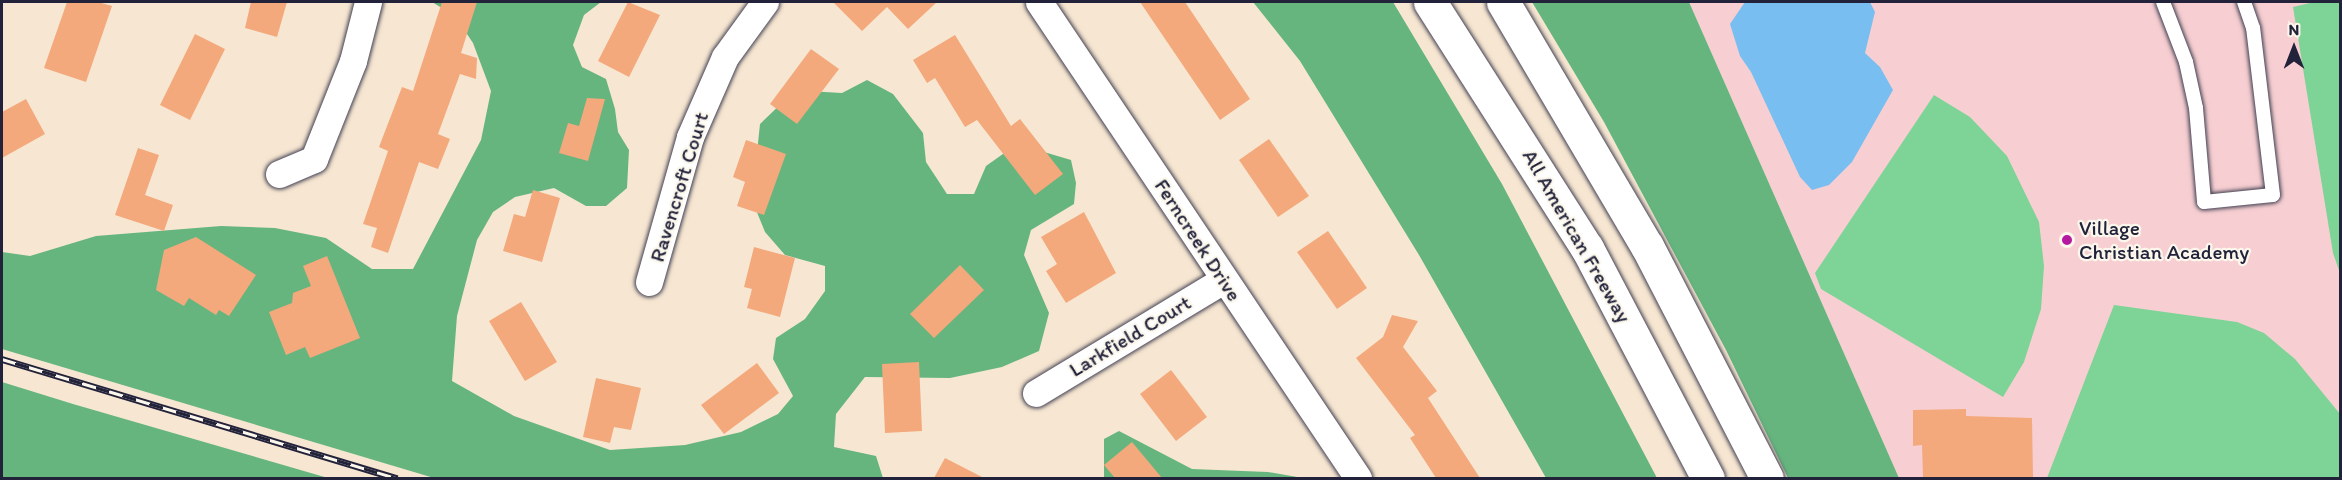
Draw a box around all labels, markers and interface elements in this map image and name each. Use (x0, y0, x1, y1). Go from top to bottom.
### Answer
north arrow (2264, 18, 2324, 78)
text: N (2289, 20, 2299, 39)
street label: Ravencroft Court (644, 109, 714, 265)
street label: All American Freeway (1517, 145, 1637, 327)
street label: Ferncreek Drive (1149, 174, 1247, 306)
place label: Village Christian Academy (2079, 215, 2250, 265)
marker: Village Christian Academy (2060, 233, 2074, 247)
street label: Larkfield Court (1064, 290, 1196, 382)

